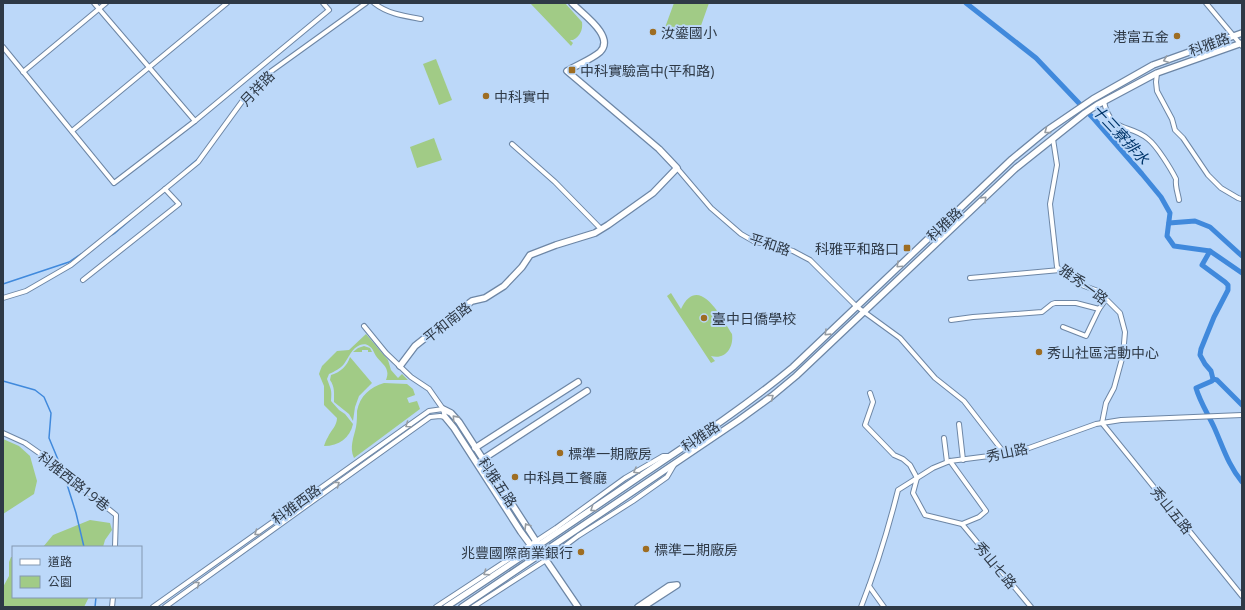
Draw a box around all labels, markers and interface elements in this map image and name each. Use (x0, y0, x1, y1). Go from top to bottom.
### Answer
place label: 汝鎏國小 (661, 23, 717, 42)
marker: 汝鎏國小 (648, 27, 658, 37)
place label: 港富五金 (1113, 27, 1169, 46)
street label: 科雅路 (1186, 28, 1232, 60)
marker: 港富五金 (1172, 31, 1182, 41)
one-way arrow (1162, 56, 1169, 64)
place label: 中科實驗高中(平和路) (580, 61, 714, 80)
marker: 中科實驗高中(平和路) (567, 65, 577, 75)
street label: 月祥路 (236, 66, 278, 110)
place label: 中科實中 (494, 87, 550, 106)
marker: 中科實中 (481, 91, 491, 101)
water label: 十三寮排水 (1088, 100, 1155, 169)
one-way arrow (1045, 126, 1052, 133)
one-way arrow (979, 196, 987, 203)
street label: 科雅路 (922, 203, 966, 245)
street label: 平和路 (747, 228, 793, 260)
place label: 科雅平和路口 (815, 239, 899, 258)
marker: 科雅平和路口 (902, 243, 912, 253)
street label: 雅秀一路 (1056, 260, 1112, 308)
one-way arrow (897, 261, 904, 268)
street label: 平和南路 (419, 297, 475, 347)
place label: 臺中日僑學校 (712, 309, 796, 328)
marker: 臺中日僑學校 (699, 313, 709, 323)
one-way arrow (825, 328, 832, 335)
place label: 秀山社區活動中心 (1047, 343, 1159, 362)
marker: 秀山社區活動中心 (1034, 347, 1044, 357)
one-way arrow (766, 394, 773, 401)
one-way arrow (453, 415, 460, 423)
street label: 科雅路 (677, 416, 723, 456)
one-way arrow (406, 420, 413, 427)
street label: 秀山路 (984, 438, 1030, 466)
place label: 標準一期廠房 (568, 444, 652, 463)
street label: 科雅西路19巷 (34, 447, 114, 515)
marker: 標準一期廠房 (555, 448, 565, 458)
street label: 科雅五路 (474, 453, 522, 511)
one-way arrow (633, 467, 641, 474)
place label: 中科員工餐廳 (523, 468, 607, 487)
marker: 中科員工餐廳 (510, 472, 520, 482)
street label: 科雅西路 (268, 480, 324, 528)
one-way arrow (332, 482, 339, 489)
street label: 秀山五路 (1147, 482, 1197, 538)
one-way arrow (590, 504, 597, 512)
one-way arrow (525, 523, 532, 530)
one-way arrow (254, 528, 261, 535)
street label: 秀山七路 (971, 537, 1021, 593)
place label: 標準二期廠房 (654, 540, 738, 559)
place label: 兆豐國際商業銀行 (461, 543, 573, 562)
marker: 標準二期廠房 (641, 544, 651, 554)
legend (12, 546, 142, 598)
marker: 兆豐國際商業銀行 (576, 547, 586, 557)
text: 道路 (48, 553, 72, 570)
one-way arrow (483, 569, 490, 576)
text: 公園 (48, 573, 72, 590)
one-way arrow (193, 581, 200, 589)

